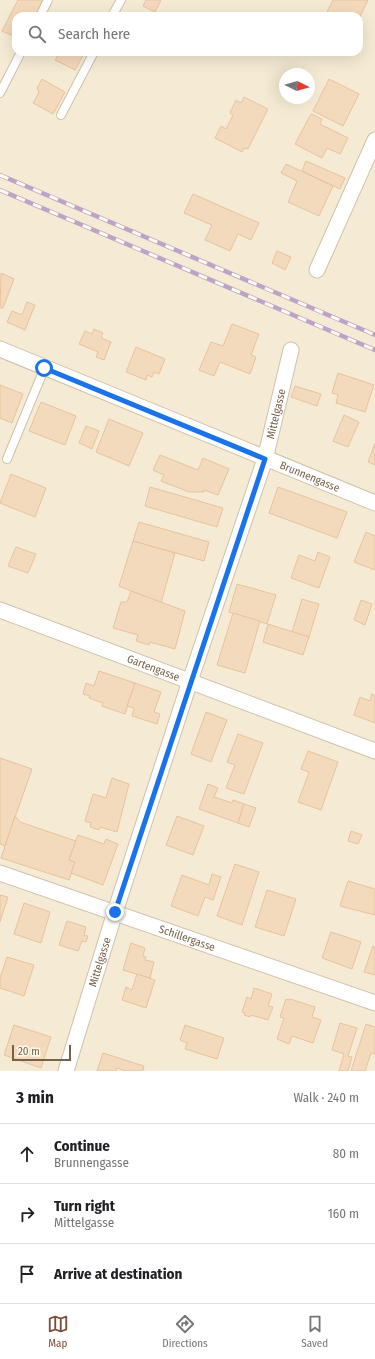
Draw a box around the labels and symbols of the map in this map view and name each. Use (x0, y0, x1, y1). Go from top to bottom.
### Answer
north arrow (279, 68, 315, 104)
route start (35, 359, 53, 377)
street label: Mittelgasse (264, 388, 289, 440)
street label: Brunnengasse (278, 459, 342, 495)
street label: Gartengasse (125, 652, 181, 684)
route end (106, 903, 124, 921)
street label: Schillergasse (157, 923, 217, 954)
street label: Mittelgasse (86, 936, 114, 989)
scale bar (12, 1043, 71, 1062)

